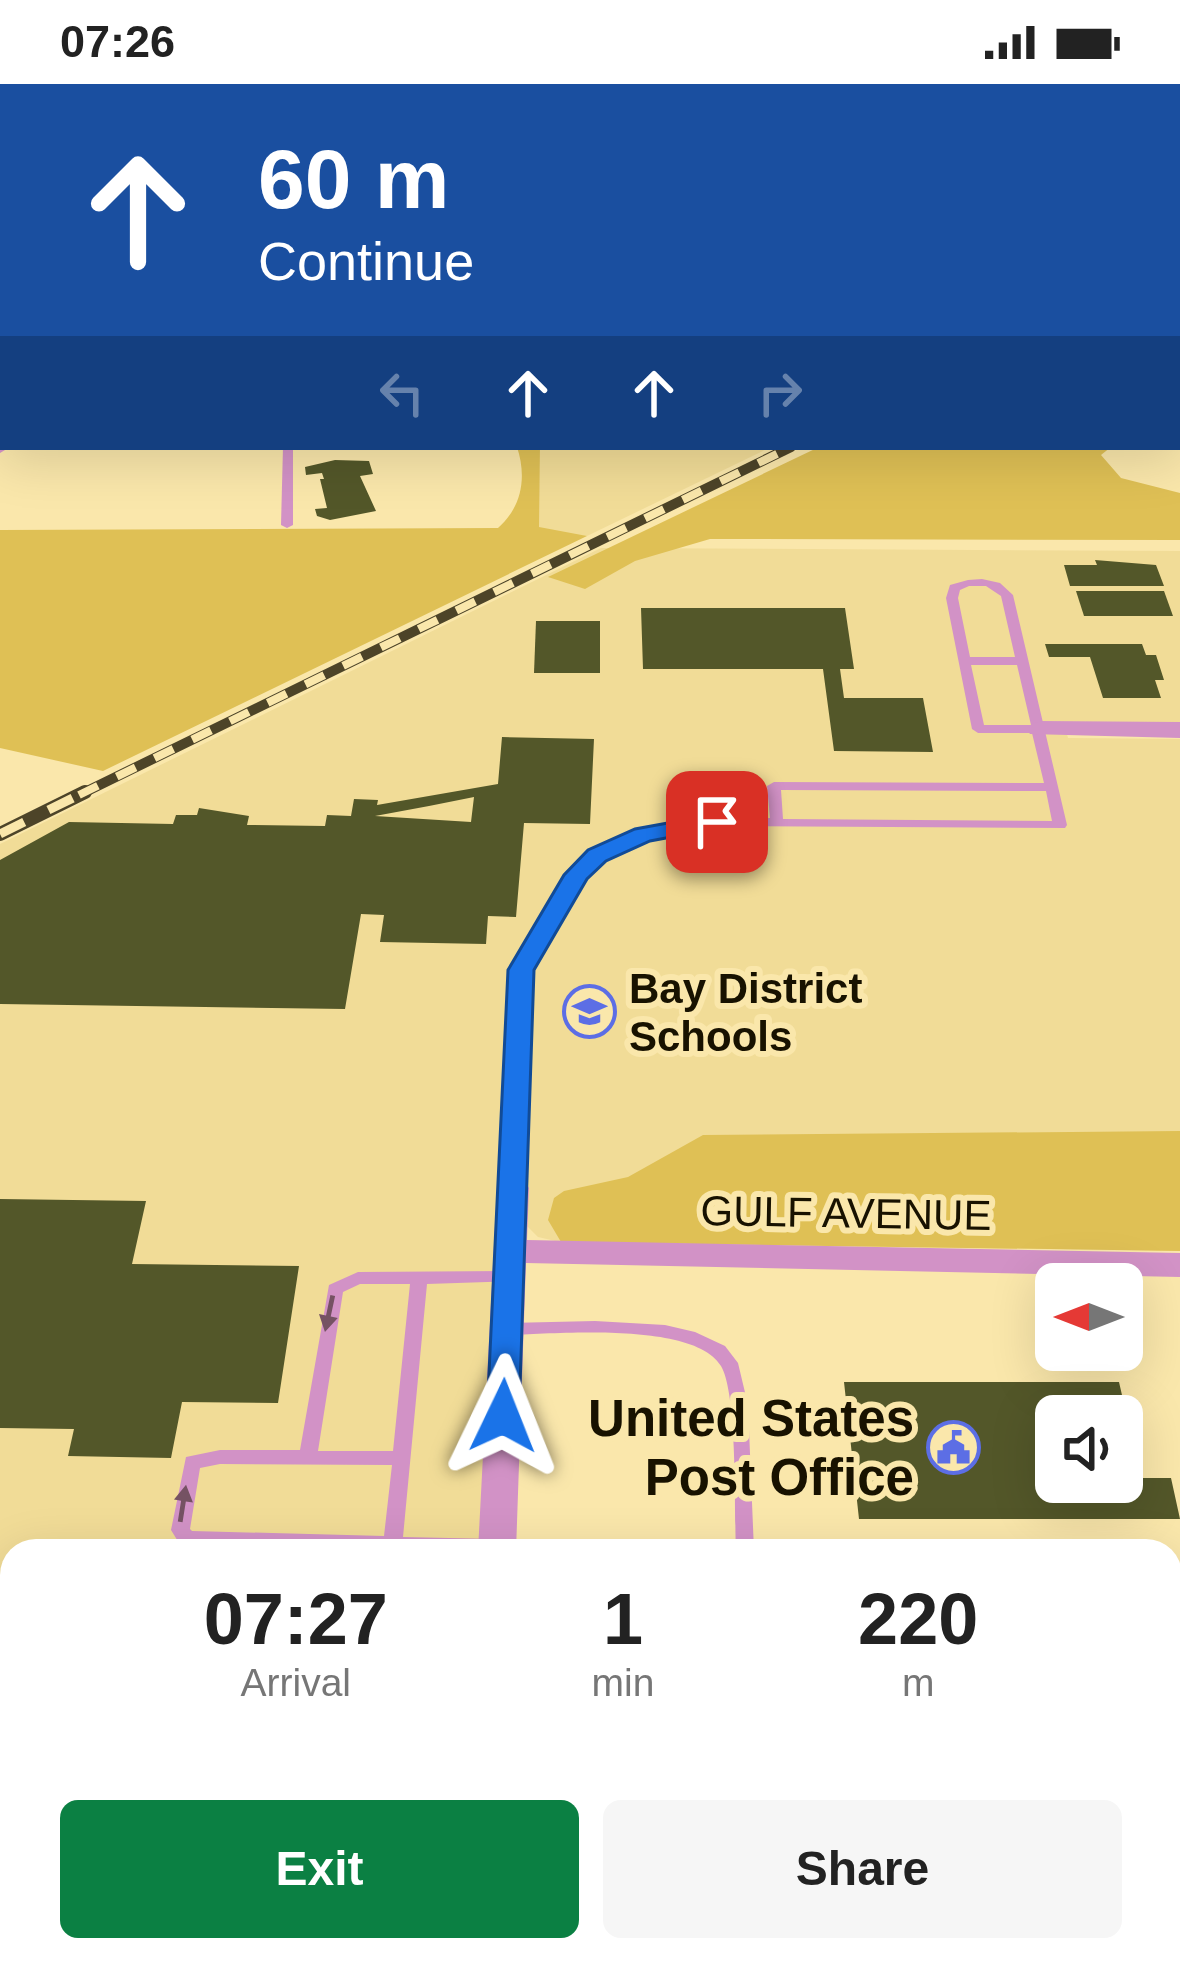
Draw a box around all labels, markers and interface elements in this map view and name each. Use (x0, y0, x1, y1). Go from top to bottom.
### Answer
text: 07:26 (60, 16, 175, 67)
icon: ahead (60, 132, 216, 288)
text: 60 m (258, 132, 449, 226)
text: Continue (258, 231, 474, 291)
icon: left (369, 360, 435, 426)
icon: ahead (495, 360, 561, 426)
icon: ahead (621, 360, 687, 426)
icon: right (747, 360, 813, 426)
pin (666, 771, 768, 873)
icon: arrive (684, 789, 750, 855)
place label: Bay District Schools (629, 965, 862, 1060)
school or university icon: Bay District Schools (562, 984, 618, 1040)
street label: GULF AVENUE (700, 1187, 992, 1239)
north arrow (1035, 1263, 1143, 1371)
map controls (1035, 1263, 1143, 1503)
one-way arrow (319, 1294, 338, 1332)
position arrow (440, 1353, 566, 1479)
place label: United States Post Office (588, 1390, 914, 1506)
button: sound (1035, 1395, 1143, 1503)
public building icon: United States Post Office (925, 1419, 981, 1475)
one-way arrow (174, 1485, 193, 1522)
text: 07:27 (204, 1579, 388, 1659)
text: 1 (603, 1579, 643, 1659)
text: 220 (858, 1579, 978, 1659)
text: Arrival (241, 1661, 351, 1704)
text: min (592, 1661, 654, 1704)
text: m (902, 1661, 934, 1704)
button: Exit (60, 1800, 579, 1938)
button: Share (603, 1800, 1122, 1938)

